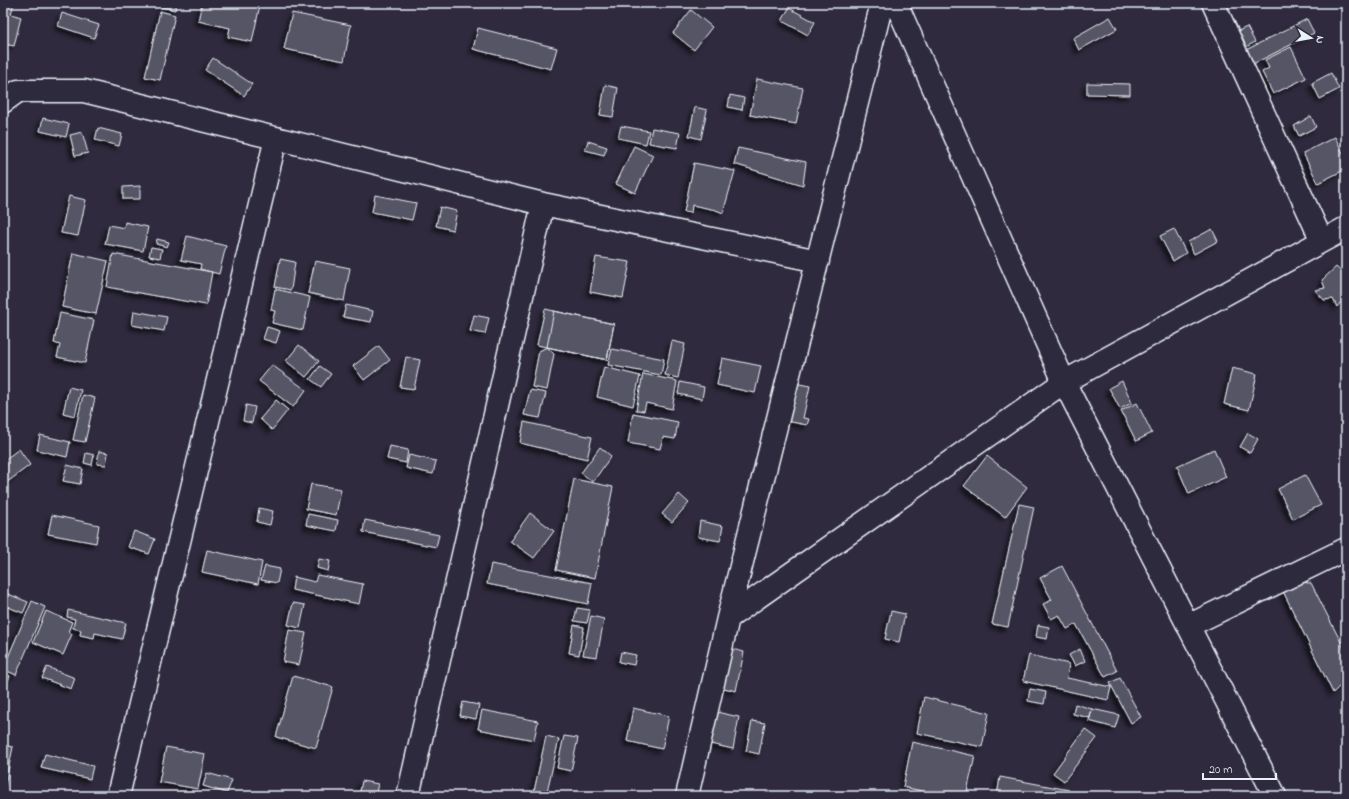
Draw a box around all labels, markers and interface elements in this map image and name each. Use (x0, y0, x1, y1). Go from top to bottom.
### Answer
north arrow (1291, 18, 1331, 58)
text: N (1311, 35, 1328, 45)
scale bar (1203, 755, 1276, 781)
text: 20 m (1209, 761, 1232, 779)

